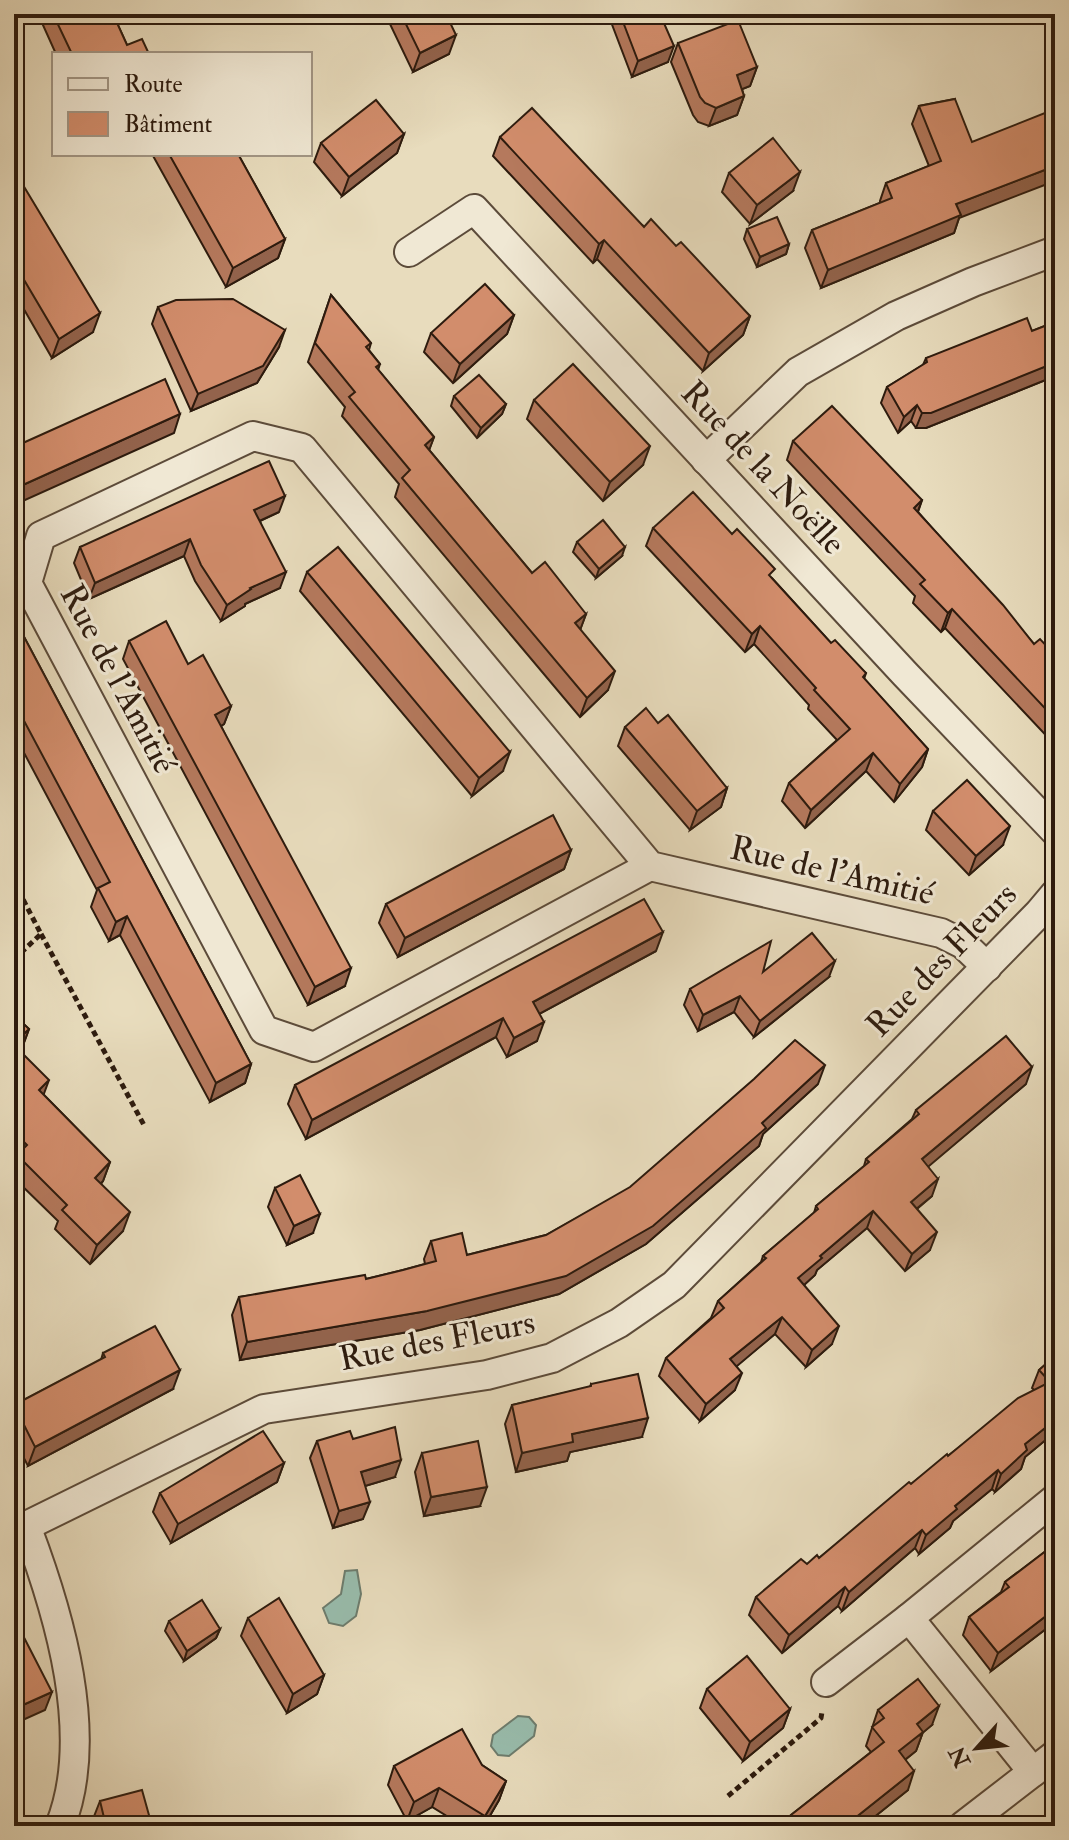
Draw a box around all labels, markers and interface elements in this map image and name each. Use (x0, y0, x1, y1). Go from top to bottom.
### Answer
legend (52, 52, 312, 156)
text: Route (124, 69, 183, 100)
text: Bâtiment (124, 109, 213, 140)
street label: Rue de la Noëlle (671, 372, 855, 564)
street label: Rue de l'Amitié (50, 577, 186, 782)
street label: Rue de l'Amitié (726, 827, 939, 916)
street label: Rue des Fleurs (857, 874, 1027, 1046)
street label: Rue des Fleurs (335, 1301, 539, 1381)
north arrow (937, 1708, 1017, 1788)
text: N (943, 1741, 977, 1773)

